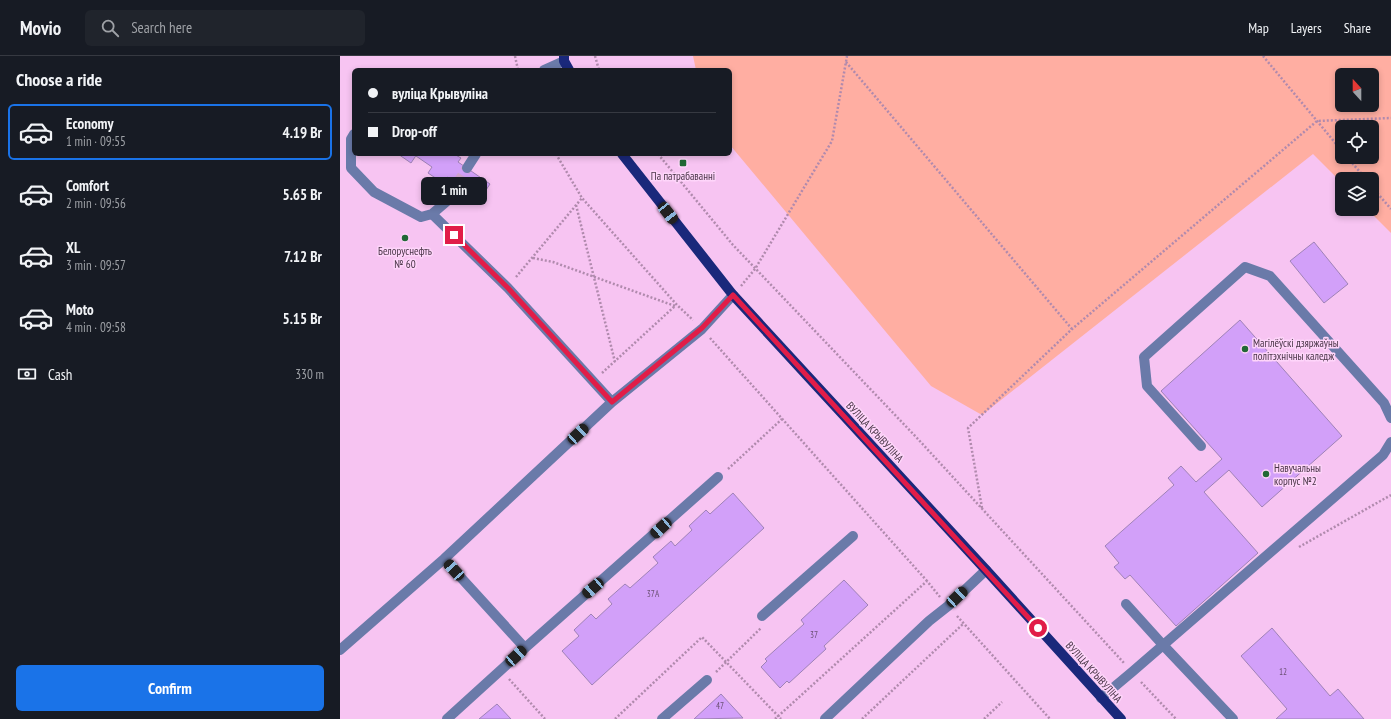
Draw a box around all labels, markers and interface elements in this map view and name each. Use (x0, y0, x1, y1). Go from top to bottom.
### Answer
search box (85, 10, 365, 46)
text: Movio (20, 16, 61, 40)
icon: search (99, 17, 121, 39)
text: Search here (131, 18, 192, 37)
text: Map (1248, 19, 1269, 37)
text: Layers (1291, 19, 1322, 37)
text: Share (1344, 19, 1371, 37)
text: Choose a ride (16, 68, 102, 91)
north arrow (1335, 68, 1379, 112)
map controls (1335, 68, 1379, 216)
text: вуліца Крывуліна (392, 84, 488, 103)
icon: car (18, 114, 54, 150)
text: Economy (66, 114, 114, 133)
button: locate (1335, 120, 1379, 164)
text: Drop-off (392, 122, 437, 141)
text: 4.19 Br (282, 123, 322, 142)
text: 1 min · 09:55 (66, 133, 126, 150)
marker: Па патрабаванні (678, 158, 688, 168)
place label: Па патрабаванні (651, 169, 715, 183)
button: layers (1335, 172, 1379, 216)
icon: car (18, 176, 54, 212)
text: Comfort (66, 176, 109, 195)
callout: 1 min (421, 177, 487, 205)
text: 1 min (441, 182, 467, 199)
text: 5.65 Br (282, 185, 322, 204)
text: 2 min · 09:56 (66, 195, 126, 212)
car (656, 200, 680, 226)
route end (445, 226, 463, 244)
marker: Белоруснефть № 60 (400, 233, 410, 243)
icon: car (18, 238, 54, 274)
text: XL (66, 238, 80, 257)
place label: Белоруснефть № 60 (378, 244, 432, 271)
text: 7.12 Br (284, 247, 322, 266)
text: 3 min · 09:57 (66, 257, 126, 274)
icon: car (18, 300, 54, 336)
text: Moto (66, 300, 94, 319)
text: 5.15 Br (282, 309, 322, 328)
text: 4 min · 09:58 (66, 319, 126, 336)
place label: Магілёўскі дзяржаўны політэхнічны каледж (1253, 336, 1339, 363)
marker: Магілёўскі дзяржаўны політэхнічны каледж (1240, 344, 1250, 354)
icon: cash (16, 363, 38, 385)
text: Cash (48, 365, 72, 384)
text: 330 m (295, 366, 324, 383)
street label: ВУЛІЦА КРЫВУЛІНА (843, 399, 907, 466)
car (565, 421, 591, 447)
place label: Навучальны корпус №2 (1274, 461, 1321, 488)
marker: Навучальны корпус №2 (1261, 469, 1271, 479)
car (648, 516, 674, 540)
car (442, 557, 466, 583)
car (580, 576, 606, 600)
car (944, 584, 970, 610)
house number: 37А (647, 588, 660, 599)
route start (1029, 619, 1047, 637)
house number: 37 (810, 629, 818, 640)
street label: ВУЛІЦА КРЫВУЛІНА (1063, 638, 1126, 706)
car (503, 644, 529, 668)
button: Confirm (16, 665, 324, 711)
house number: 12 (1279, 666, 1287, 677)
house number: 47 (716, 700, 724, 711)

